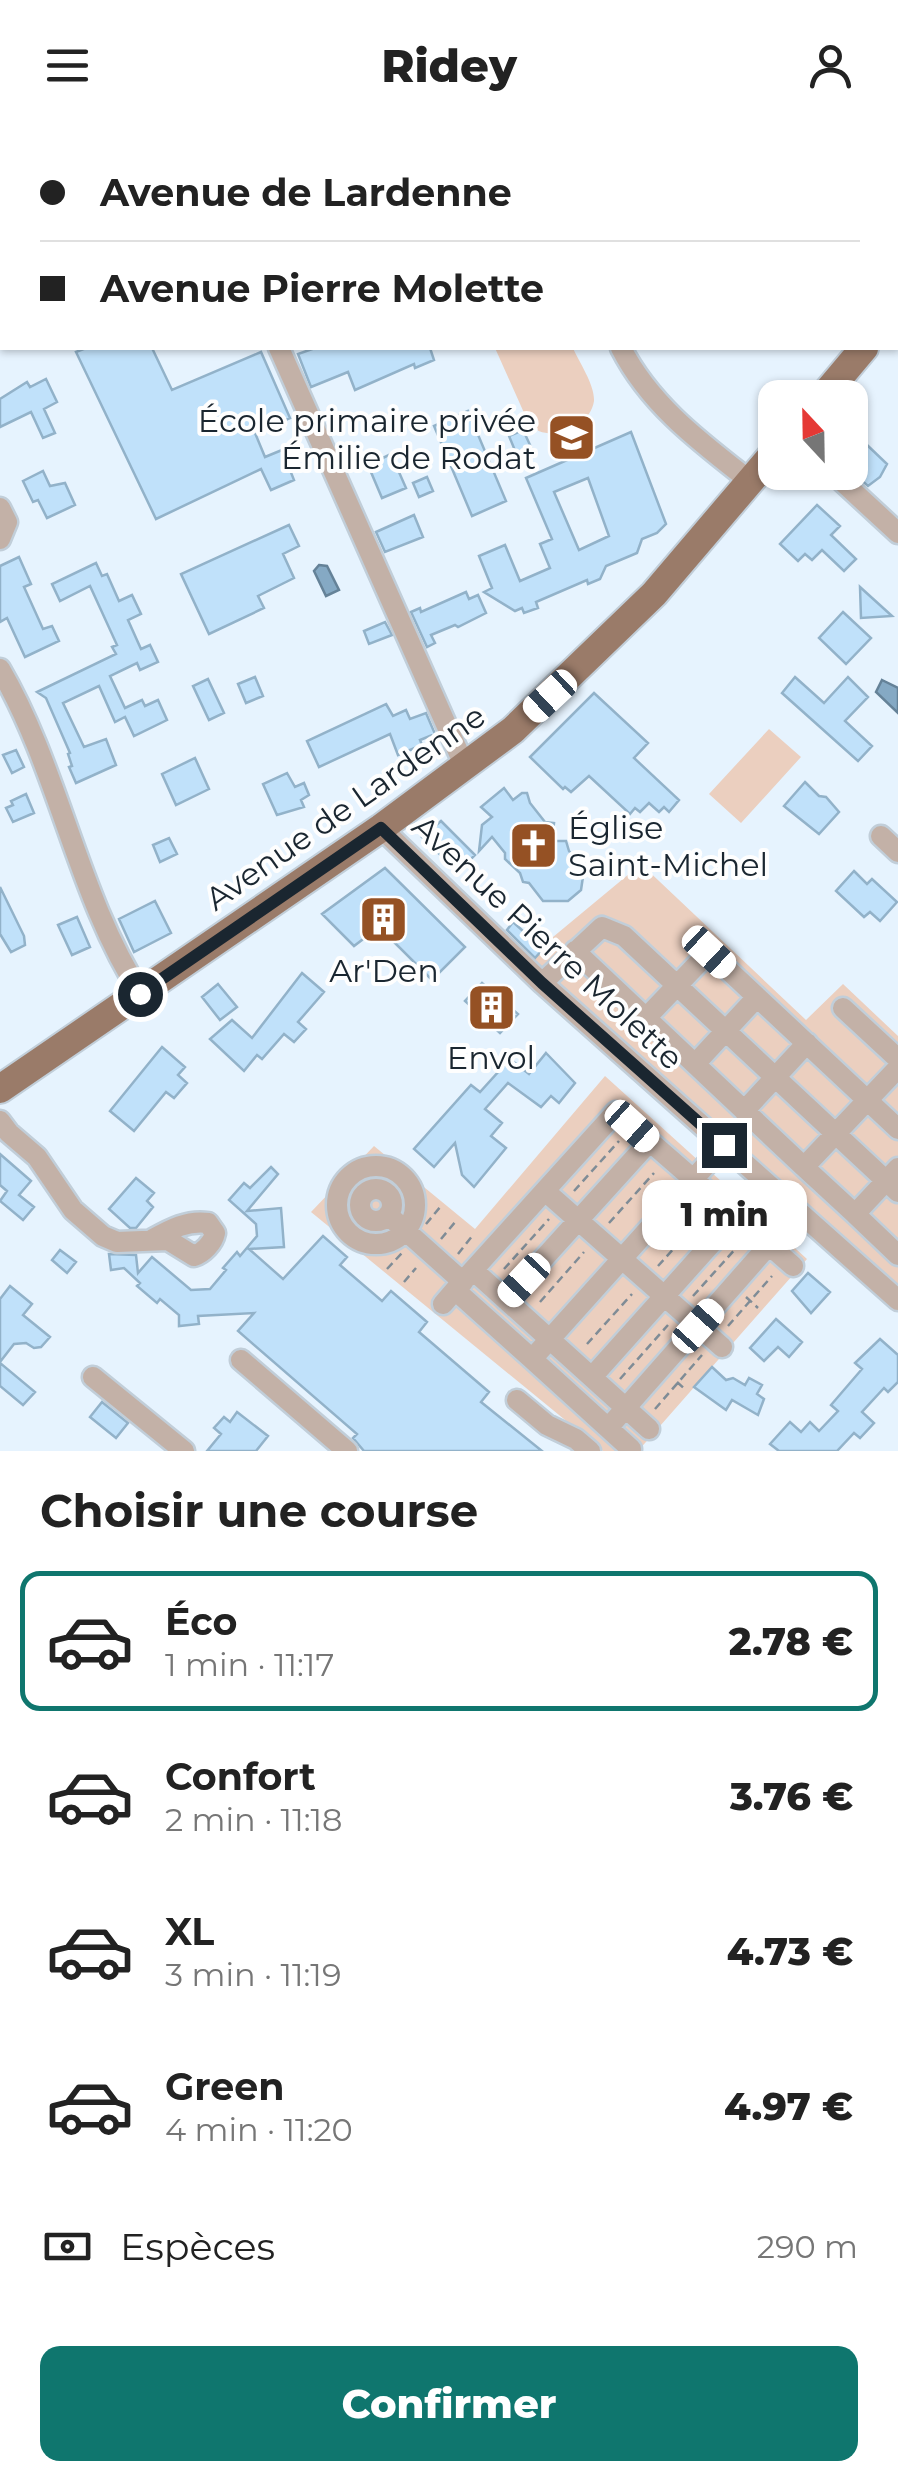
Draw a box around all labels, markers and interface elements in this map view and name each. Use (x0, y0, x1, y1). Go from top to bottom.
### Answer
icon: menu (40, 38, 95, 93)
text: Ridey (381, 38, 517, 93)
icon: person (803, 38, 858, 93)
text: Avenue de Lardenne (100, 169, 512, 216)
text: Avenue Pierre Molette (100, 265, 544, 312)
north arrow (758, 380, 868, 490)
map controls (758, 380, 868, 490)
place label: École primaire privée Émilie de Rodat (198, 401, 536, 477)
school or university icon: École primaire privée Émilie de Rodat (545, 412, 597, 464)
car (518, 665, 582, 727)
street label: Avenue de Lardenne (198, 696, 492, 918)
street label: Avenue Pierre Molette (405, 806, 691, 1078)
place label: Église Saint-Michel (568, 808, 768, 884)
church icon: Église Saint-Michel (507, 819, 559, 871)
building icon: Ar'Den (358, 894, 410, 946)
car (677, 921, 741, 983)
place label: Ar'Den (329, 951, 439, 990)
route start (118, 972, 163, 1017)
building icon: Envol (465, 981, 517, 1033)
place label: Envol (447, 1038, 535, 1077)
car (600, 1095, 664, 1157)
route end (702, 1123, 747, 1168)
callout: 1 min (642, 1180, 806, 1250)
text: 1 min (680, 1195, 769, 1234)
car (493, 1248, 555, 1312)
car (667, 1294, 729, 1358)
text: Choisir une course (40, 1483, 478, 1538)
icon: car (45, 1596, 135, 1686)
text: Éco (165, 1598, 237, 1645)
text: 2.78 € (729, 1618, 853, 1665)
text: 1 min · 11:17 (165, 1645, 334, 1684)
icon: car (45, 1751, 135, 1841)
text: Confort (165, 1753, 316, 1800)
text: 3.76 € (730, 1773, 853, 1820)
text: 2 min · 11:18 (165, 1800, 342, 1839)
icon: car (45, 1906, 135, 1996)
text: XL (165, 1908, 214, 1955)
text: 4.73 € (727, 1928, 853, 1975)
text: 3 min · 11:19 (165, 1955, 341, 1994)
icon: car (45, 2061, 135, 2151)
text: Green (165, 2063, 285, 2110)
text: 4.97 € (724, 2083, 853, 2130)
text: 4 min · 11:20 (165, 2110, 353, 2149)
icon: cash (40, 2219, 95, 2274)
text: Espèces (120, 2223, 275, 2270)
text: 290 m (757, 2227, 858, 2266)
button: Confirmer (40, 2346, 858, 2461)

